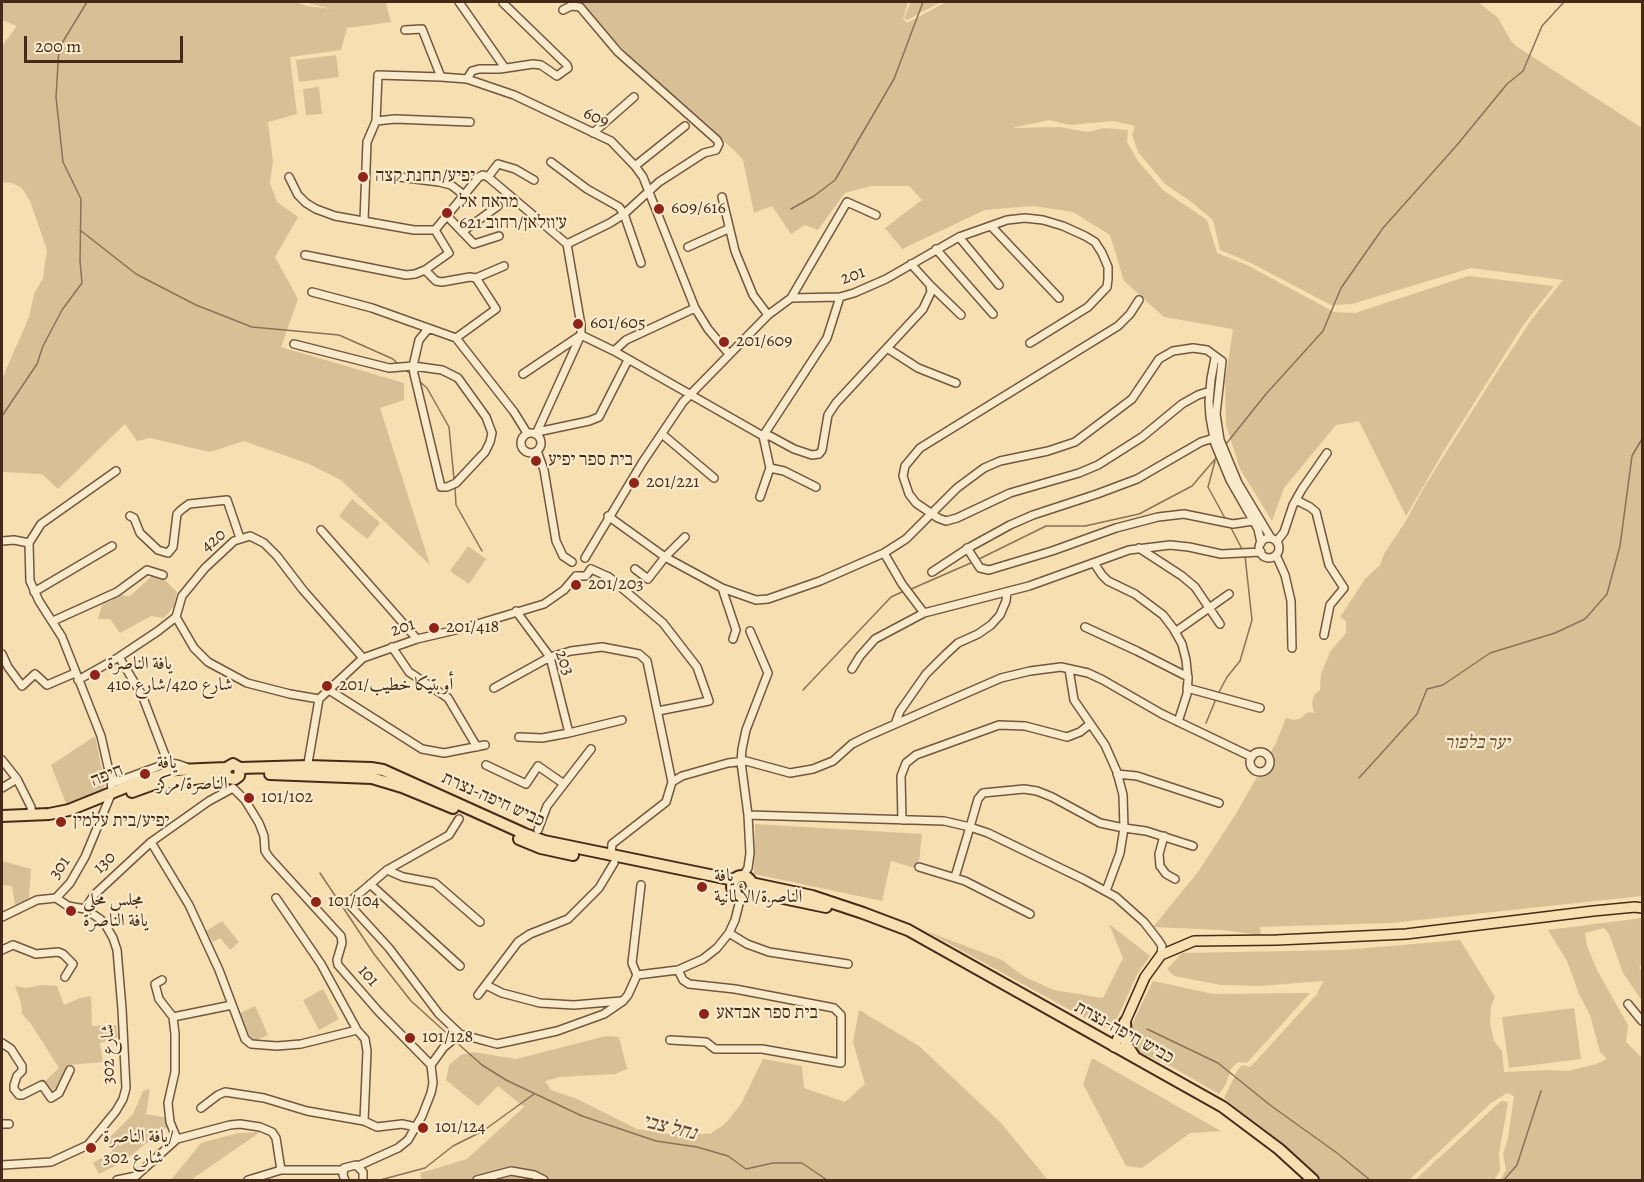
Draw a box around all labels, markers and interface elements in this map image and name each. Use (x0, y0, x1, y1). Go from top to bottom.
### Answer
scale bar (27, 24, 186, 62)
text: 200 m (35, 34, 81, 58)
street label: 609 (580, 103, 612, 133)
place label: יפיע/תחנת קצה (375, 166, 475, 188)
marker: יפיע/תחנת קצה (356, 170, 370, 184)
place label: מראח אל ע׳וזלאן/רחוב 621 (459, 192, 567, 234)
place label: 609/616 (671, 198, 726, 220)
marker: 609/616 (652, 202, 666, 216)
marker: מראח אל ע׳וזלאן/רחוב 621 (440, 206, 454, 220)
street label: 201 (838, 262, 868, 290)
place label: 601/605 (590, 313, 646, 335)
marker: 601/605 (571, 317, 585, 331)
place label: 201/609 (736, 331, 792, 353)
marker: 201/609 (717, 335, 731, 349)
place label: בית ספר יפיע (548, 450, 633, 472)
marker: בית ספר יפיע (529, 454, 543, 468)
place label: 201/221 (646, 472, 699, 494)
marker: 201/221 (627, 476, 641, 490)
street label: 420 (197, 524, 231, 558)
place label: 201/203 (588, 574, 644, 596)
marker: 201/203 (569, 578, 583, 592)
street label: 201 (388, 614, 418, 642)
place label: 201/418 (446, 617, 499, 639)
marker: 201/418 (427, 621, 441, 635)
street label: 203 (549, 647, 579, 679)
place label: يافة الناصرة شارع 420/شارع 410 (107, 654, 233, 696)
marker: يافة الناصرة شارع 420/شارع 410 (88, 668, 102, 682)
place label: أوبتيكا خطيب/201 (339, 675, 454, 697)
marker: أوبتيكا خطيب/201 (320, 679, 334, 693)
park label: יער בלפור (1444, 733, 1510, 755)
place label: يافة الناصرة/مركز (157, 753, 228, 795)
street label: חיפה (87, 760, 127, 792)
marker: يافة الناصرة/مركز (138, 767, 152, 781)
street label: כביש חיפה-נצרת (438, 768, 548, 832)
place label: 101/102 (261, 787, 313, 809)
marker: 101/102 (242, 791, 256, 805)
place label: יפיע/בית עלמין (73, 811, 169, 833)
marker: יפיע/בית עלמין (54, 815, 68, 829)
street label: 130 (89, 847, 121, 879)
street label: 301 (45, 852, 75, 884)
place label: يافة الناصرة/الألمانية (714, 866, 802, 908)
marker: يافة الناصرة/الألمانية (695, 880, 709, 894)
place label: مجلس محلي يافة الناصرة (83, 890, 148, 932)
place label: 101/104 (328, 891, 380, 913)
marker: 101/104 (309, 895, 323, 909)
marker: مجلس محلي يافة الناصرة (64, 904, 78, 918)
street label: 101 (353, 961, 383, 991)
street label: כביש חיפה-נצרת (1071, 997, 1177, 1069)
place label: בית ספר אבדאע (716, 1003, 818, 1025)
marker: בית ספר אבדאע (697, 1007, 711, 1021)
street label: شارع 302 (98, 1024, 120, 1084)
place label: 101/128 (422, 1027, 473, 1049)
marker: 101/128 (403, 1031, 417, 1045)
water label: נחל צבי (639, 1110, 699, 1146)
place label: 101/124 (435, 1117, 486, 1139)
marker: 101/124 (416, 1121, 430, 1135)
place label: يافة الناصرة/ شارع 302 (103, 1127, 174, 1170)
marker: يافة الناصرة/ شارع 302 (84, 1141, 98, 1155)

